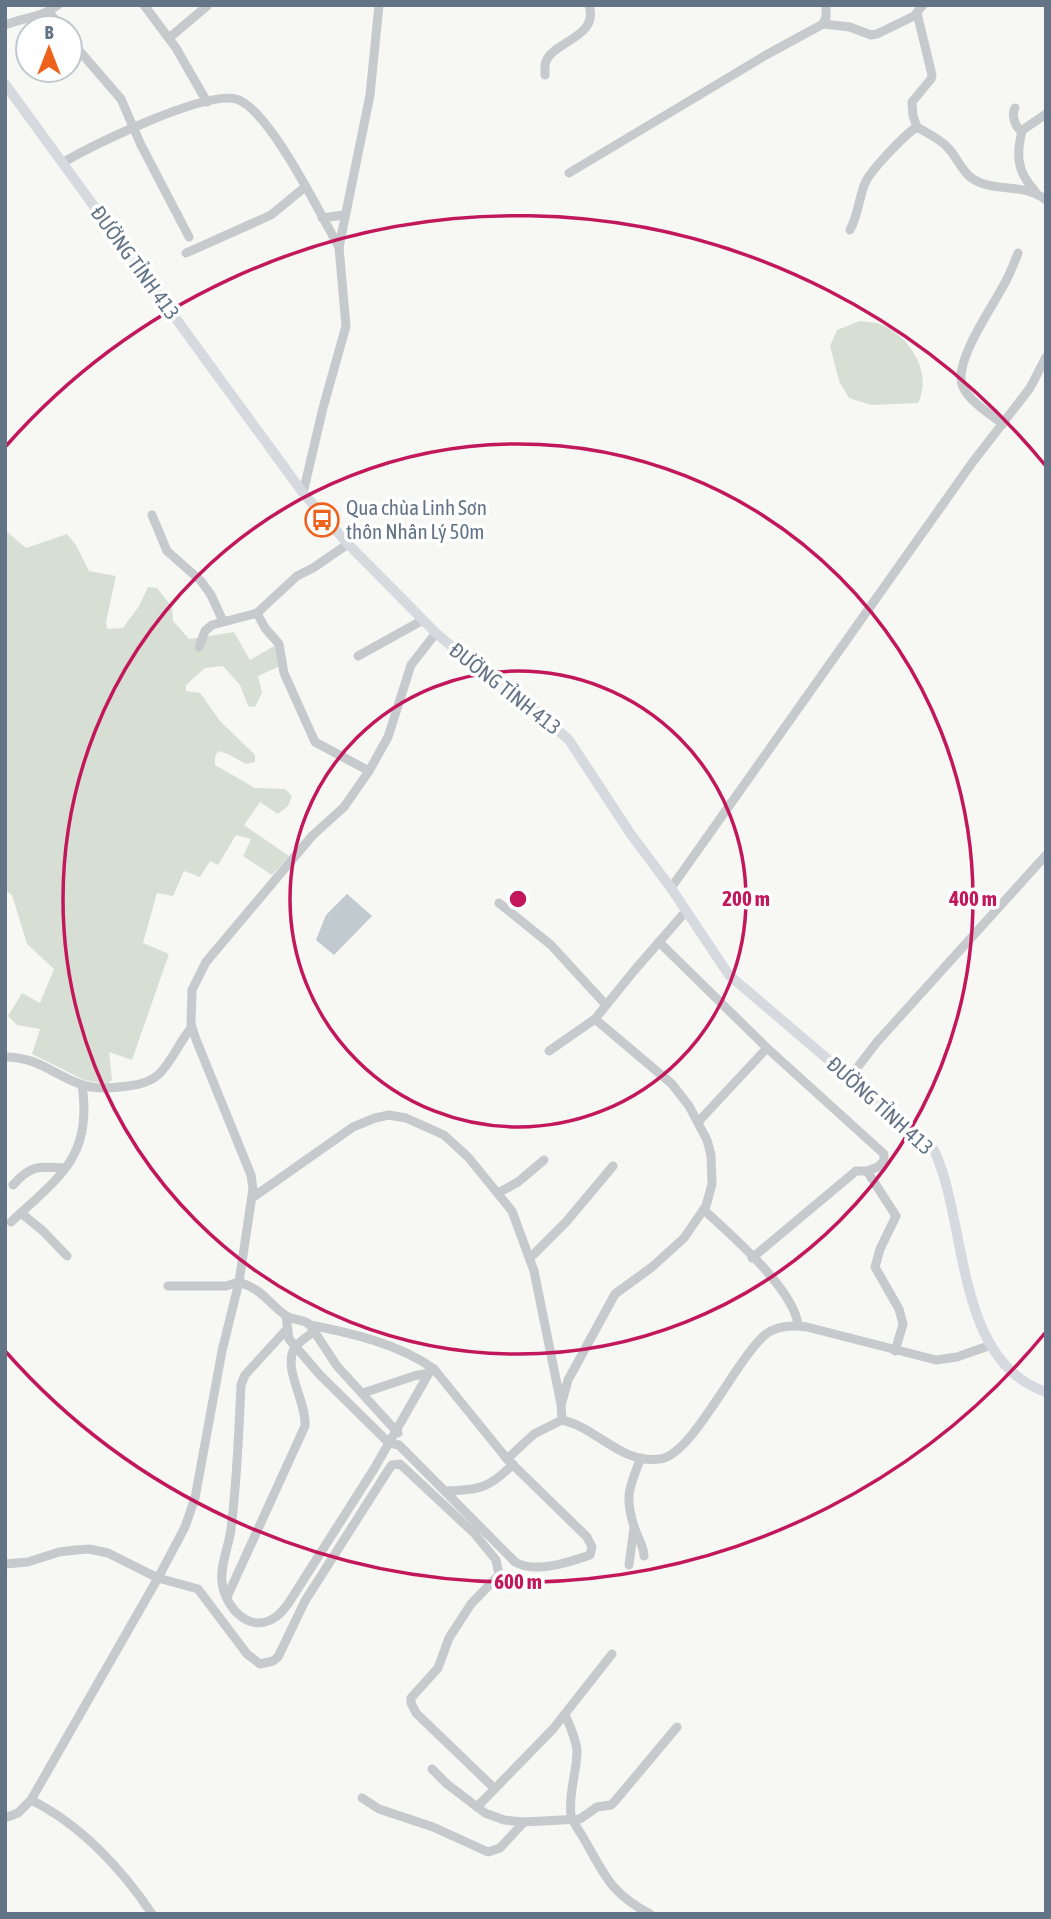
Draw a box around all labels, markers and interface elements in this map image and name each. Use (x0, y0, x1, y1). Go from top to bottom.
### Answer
north arrow (14, 14, 84, 84)
text: B (44, 21, 54, 43)
street label: ĐƯỜNG TỈNH 413 (87, 201, 185, 324)
place label: Qua chùa Linh Sơn thôn Nhân Lý 50m (346, 495, 487, 543)
bus stop icon: Qua chùa Linh Sơn thôn Nhân Lý 50m (303, 501, 341, 539)
street label: ĐƯỜNG TỈNH 413 (445, 637, 566, 739)
text: 200 m (722, 886, 770, 910)
text: 400 m (948, 886, 997, 910)
centre of rings (506, 887, 530, 911)
street label: ĐƯỜNG TỈNH 413 (823, 1051, 939, 1159)
text: 600 m (494, 1569, 542, 1593)

